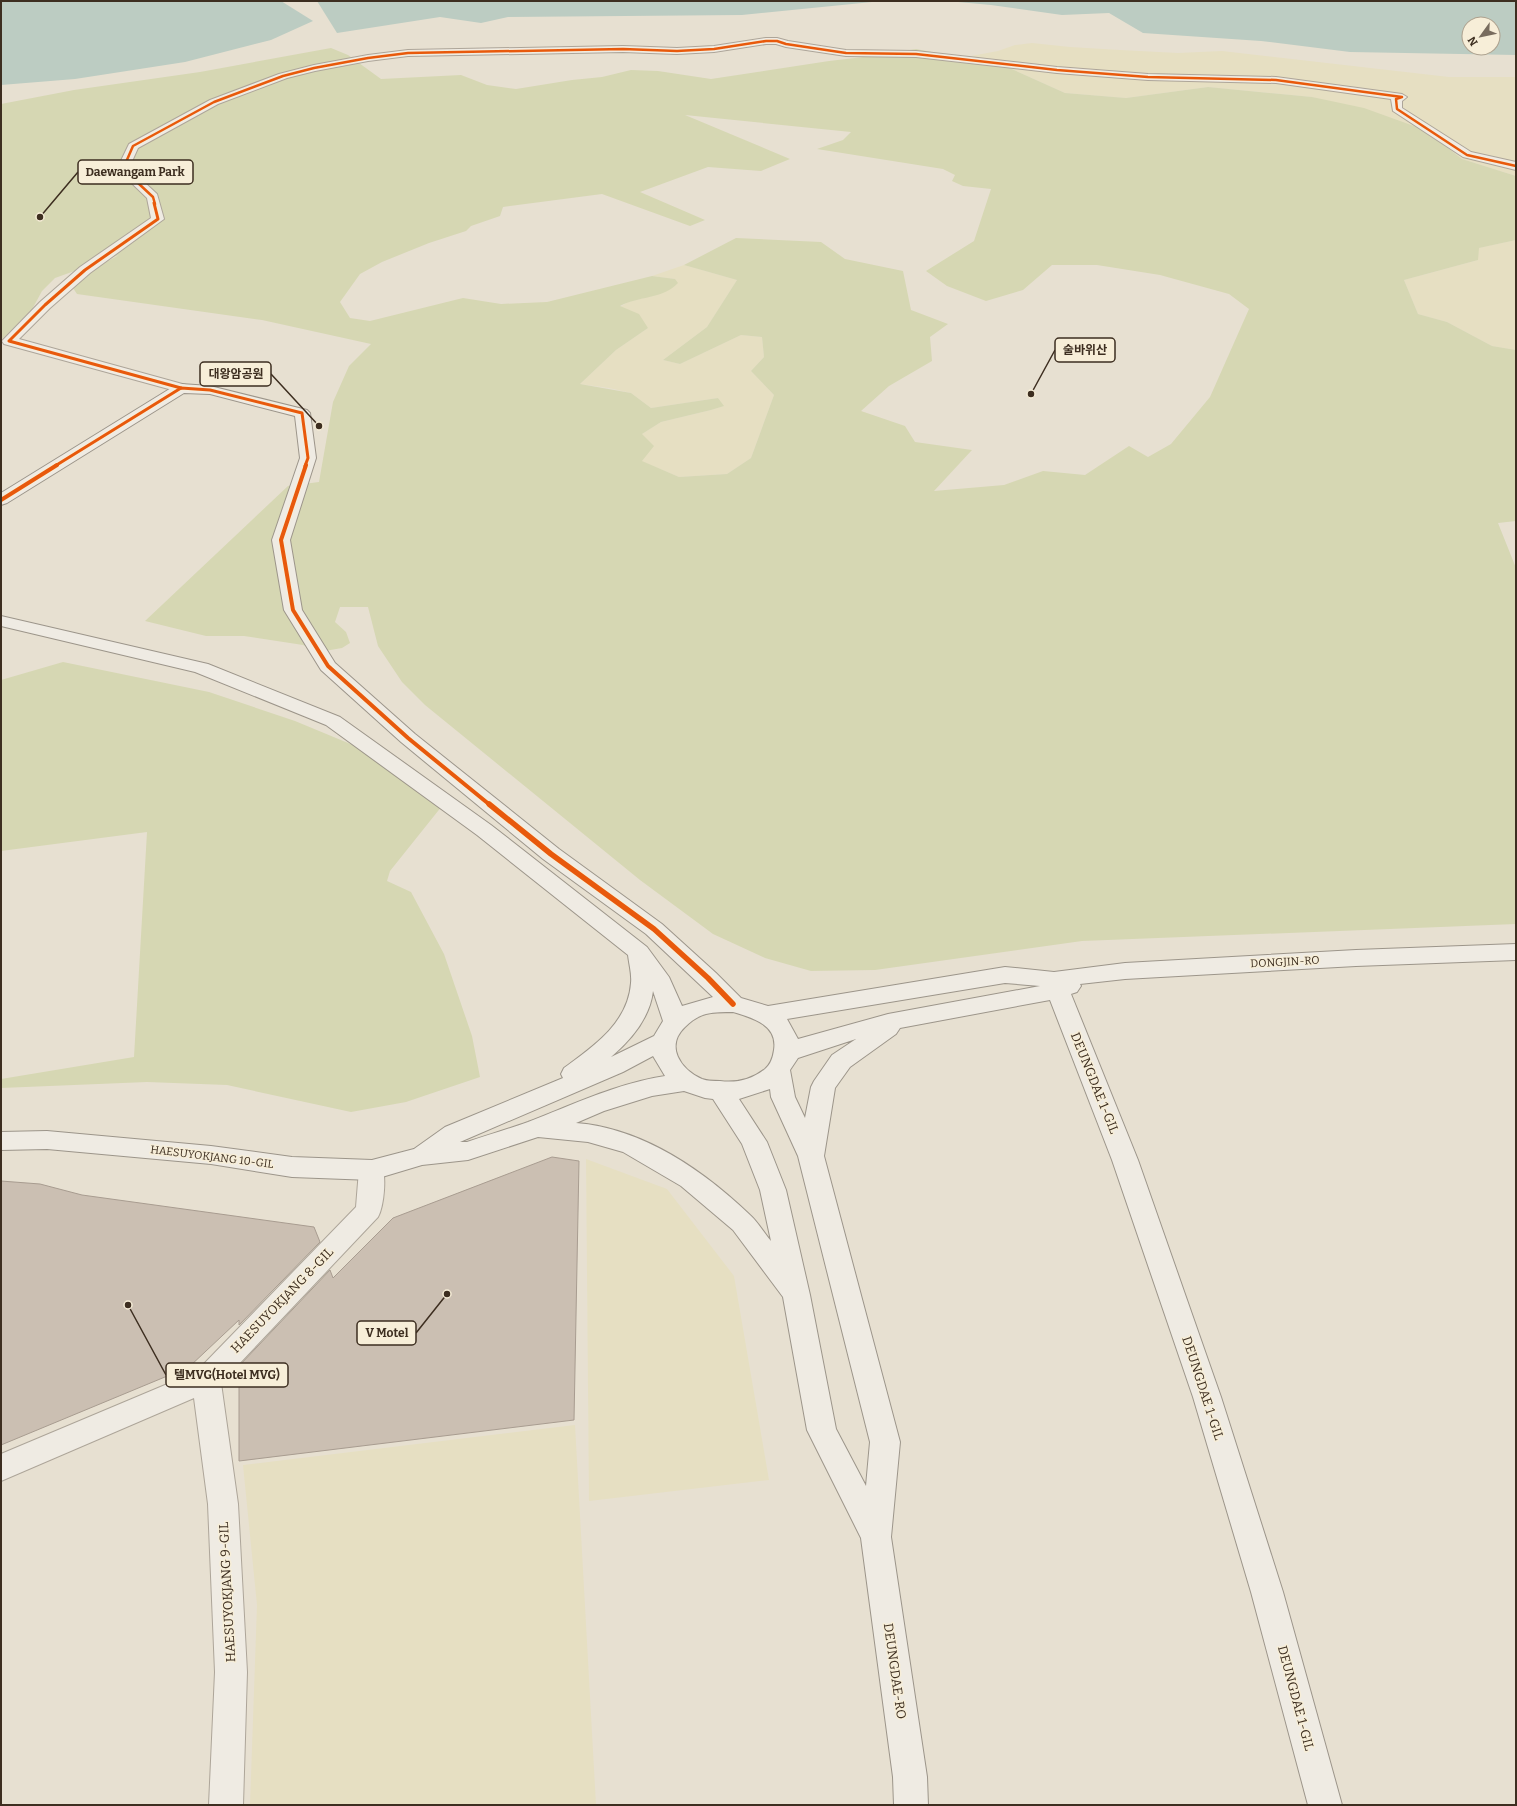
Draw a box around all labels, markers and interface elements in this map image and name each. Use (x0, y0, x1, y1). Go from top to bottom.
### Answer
north arrow (1461, 16, 1501, 56)
text: N (1465, 34, 1481, 48)
callout: Daewangam Park (78, 160, 193, 184)
text: Daewangam Park (85, 165, 185, 179)
callout: 술바위산 (1055, 338, 1115, 362)
text: 술바위산 (1063, 343, 1107, 357)
callout: 대왕암공원 (200, 362, 271, 386)
text: 대왕암공원 (208, 367, 264, 381)
street label: DONGJIN-RO (1250, 954, 1320, 970)
street label: DEUNGDAE 1-GIL (1068, 1030, 1122, 1136)
street label: HAESUYOKJANG 10-GIL (150, 1143, 274, 1171)
street label: HAESUYOKJANG 8-GIL (228, 1244, 336, 1356)
callout: V Motel (357, 1321, 416, 1345)
text: V Motel (366, 1326, 409, 1340)
street label: DEUNGDAE 1-GIL (1179, 1334, 1227, 1442)
callout: 텔MVG(Hotel MVG) (166, 1363, 288, 1387)
text: 텔MVG(Hotel MVG) (174, 1367, 280, 1382)
street label: HAESUYOKJANG 9-GIL (216, 1521, 238, 1663)
street label: DEUNGDAE-RO (881, 1622, 909, 1720)
street label: DEUNGDAE 1-GIL (1275, 1644, 1317, 1752)

